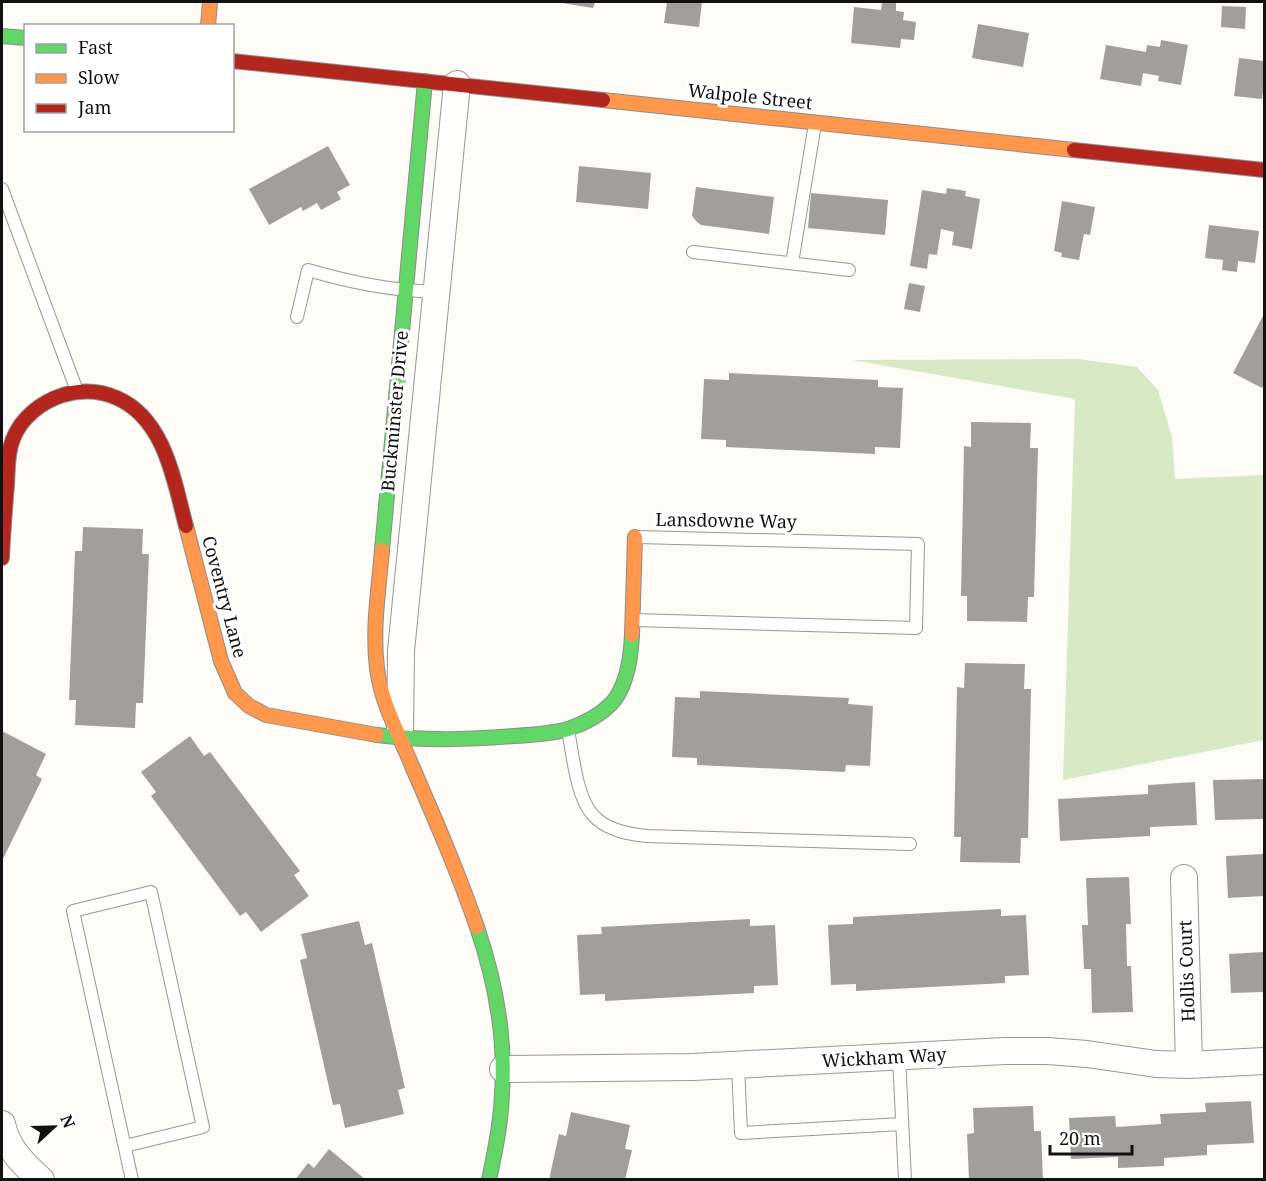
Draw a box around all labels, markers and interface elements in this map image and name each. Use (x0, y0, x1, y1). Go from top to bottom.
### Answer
legend (24, 24, 234, 132)
text: Fast (78, 35, 113, 59)
text: Slow (78, 65, 120, 89)
street label: Walpole Street (687, 78, 813, 114)
text: Jam (77, 95, 112, 119)
street label: Buckminster Drive (375, 329, 413, 492)
street label: Lansdowne Way (655, 507, 798, 533)
street label: Coventry Lane (197, 533, 253, 660)
street label: Hollis Court (1172, 920, 1200, 1022)
street label: Wickham Way (821, 1042, 948, 1072)
north arrow (24, 1097, 84, 1157)
text: N (55, 1111, 81, 1132)
scale bar (1050, 1118, 1132, 1156)
text: 20 m (1059, 1126, 1101, 1150)

